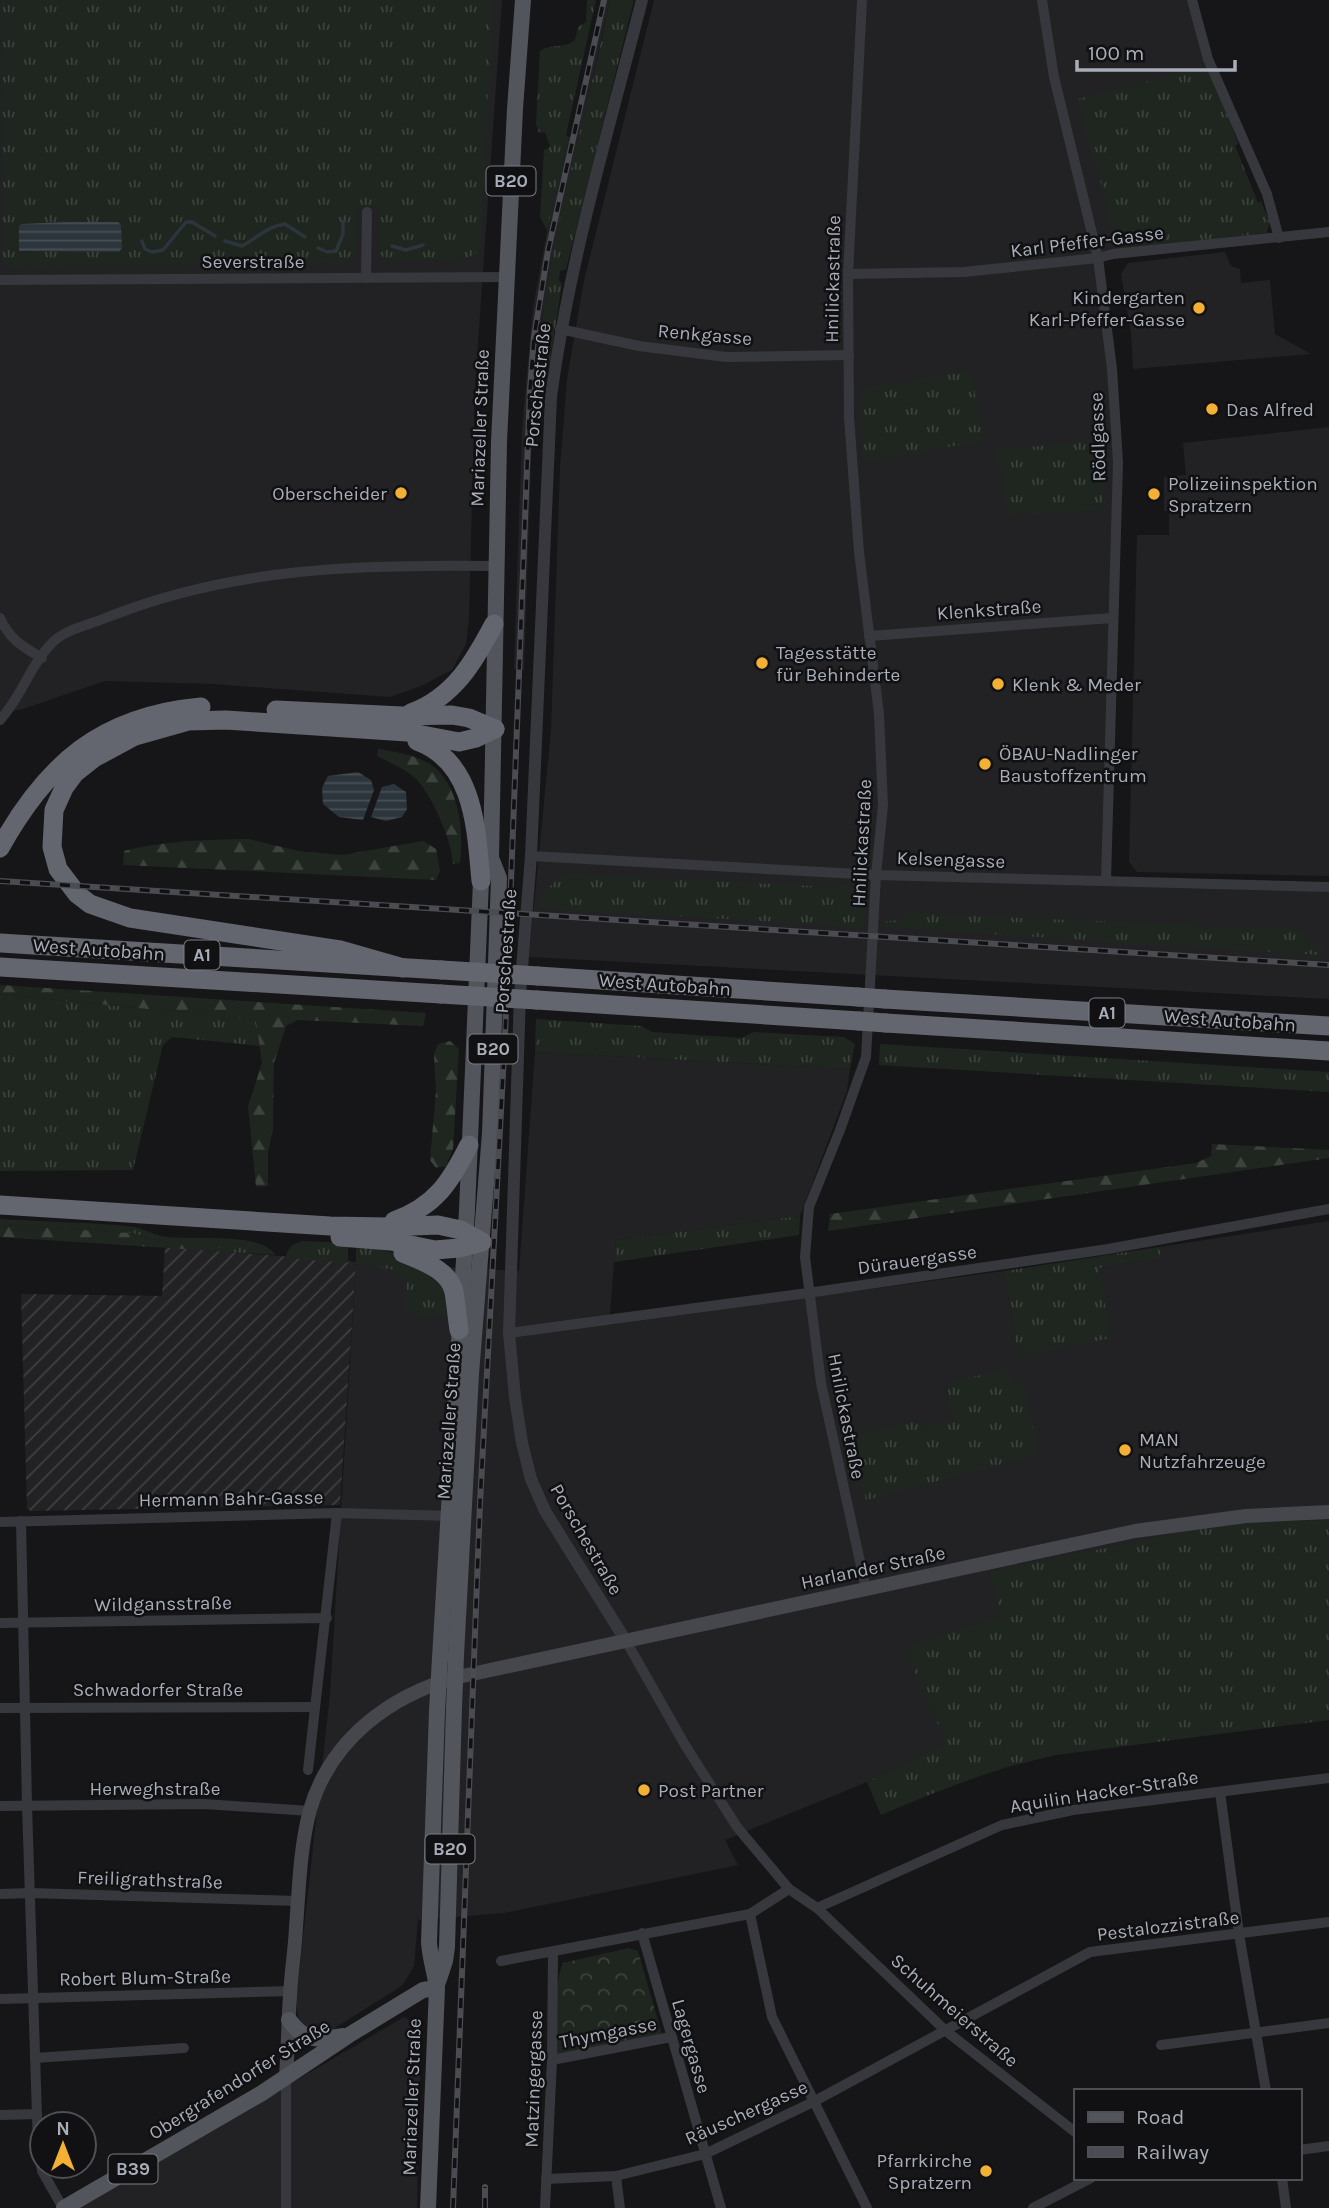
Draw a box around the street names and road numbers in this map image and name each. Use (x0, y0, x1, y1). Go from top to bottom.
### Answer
road number: B20 (486, 166, 536, 196)
street label: Hnilickastraße (821, 215, 845, 343)
street label: Karl Pfeffer-Gasse (1009, 222, 1165, 262)
street label: Severstraße (201, 251, 305, 273)
street label: Renkgasse (657, 320, 753, 350)
street label: Porschestraße (521, 322, 555, 448)
street label: Mariazeller Straße (466, 349, 494, 507)
street label: Rödlgasse (1085, 392, 1111, 482)
street label: Klenkstraße (936, 595, 1042, 625)
street label: Hnilickastraße (848, 779, 876, 907)
street label: Kelsengasse (896, 847, 1006, 873)
street label: Porschestraße (491, 888, 521, 1014)
street label: West Autobahn (32, 934, 166, 966)
road number: A1 (184, 940, 220, 970)
street label: West Autobahn (598, 969, 732, 1001)
road number: A1 (1090, 998, 1124, 1028)
street label: West Autobahn (1163, 1005, 1297, 1037)
road number: B20 (468, 1034, 518, 1064)
street label: Dürauergasse (856, 1241, 978, 1279)
street label: Mariazeller Straße (433, 1342, 465, 1500)
street label: Hnilickastraße (823, 1351, 869, 1481)
street label: Porschestraße (545, 1480, 627, 1599)
street label: Hermann Bahr-Gasse (139, 1486, 324, 1512)
street label: Harlander Straße (799, 1542, 947, 1594)
street label: Wildgansstraße (94, 1592, 232, 1616)
street label: Schwadorfer Straße (73, 1679, 243, 1701)
street label: Aquilin Hacker-Straße (1008, 1766, 1200, 1818)
street label: Herweghstraße (90, 1778, 220, 1800)
road number: B20 (426, 1835, 475, 1864)
street label: Freiligrathstraße (77, 1866, 223, 1894)
street label: Pestalozzistraße (1096, 1906, 1240, 1946)
street label: Schuhmeierstraße (886, 1950, 1022, 2072)
street label: Robert Blum-Straße (59, 1966, 231, 1990)
street label: Lagergasse (667, 1996, 715, 2096)
street label: Matzingergasse (521, 2010, 547, 2148)
street label: Thymgasse (558, 2013, 659, 2053)
street label: Obergrafendorfer Straße (145, 2015, 334, 2145)
street label: Mariazeller Straße (398, 2018, 426, 2176)
street label: Räuschergasse (682, 2076, 811, 2150)
road number: B39 (108, 2154, 158, 2183)

